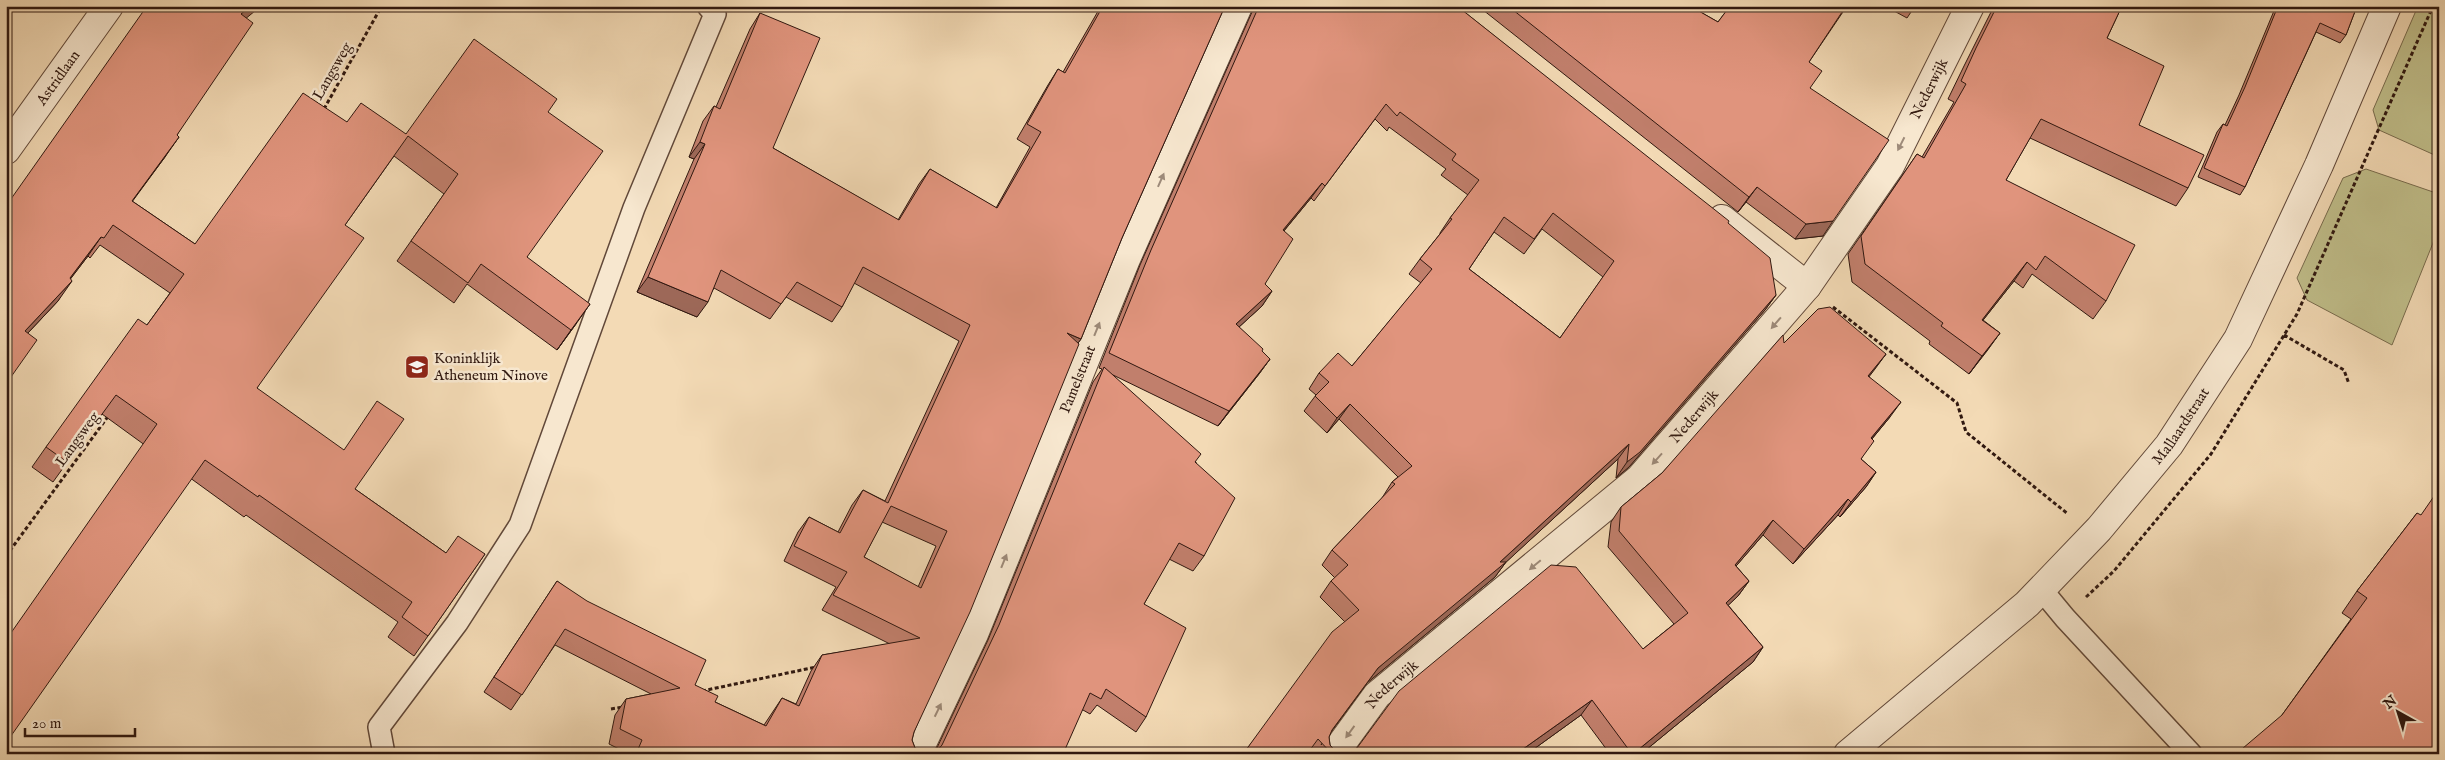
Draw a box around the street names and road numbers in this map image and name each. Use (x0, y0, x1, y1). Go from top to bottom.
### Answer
street label: Langsweg (308, 38, 357, 103)
street label: Astridlaan (32, 47, 84, 110)
street label: Nederwijk (1906, 54, 1953, 122)
street label: Pamelstraat (1056, 342, 1100, 416)
street label: Mallaardstraat (2148, 384, 2214, 469)
street label: Nederwijk (1666, 385, 1723, 447)
street label: Langsweg (51, 407, 104, 471)
street label: Nederwijk (1361, 655, 1423, 713)

